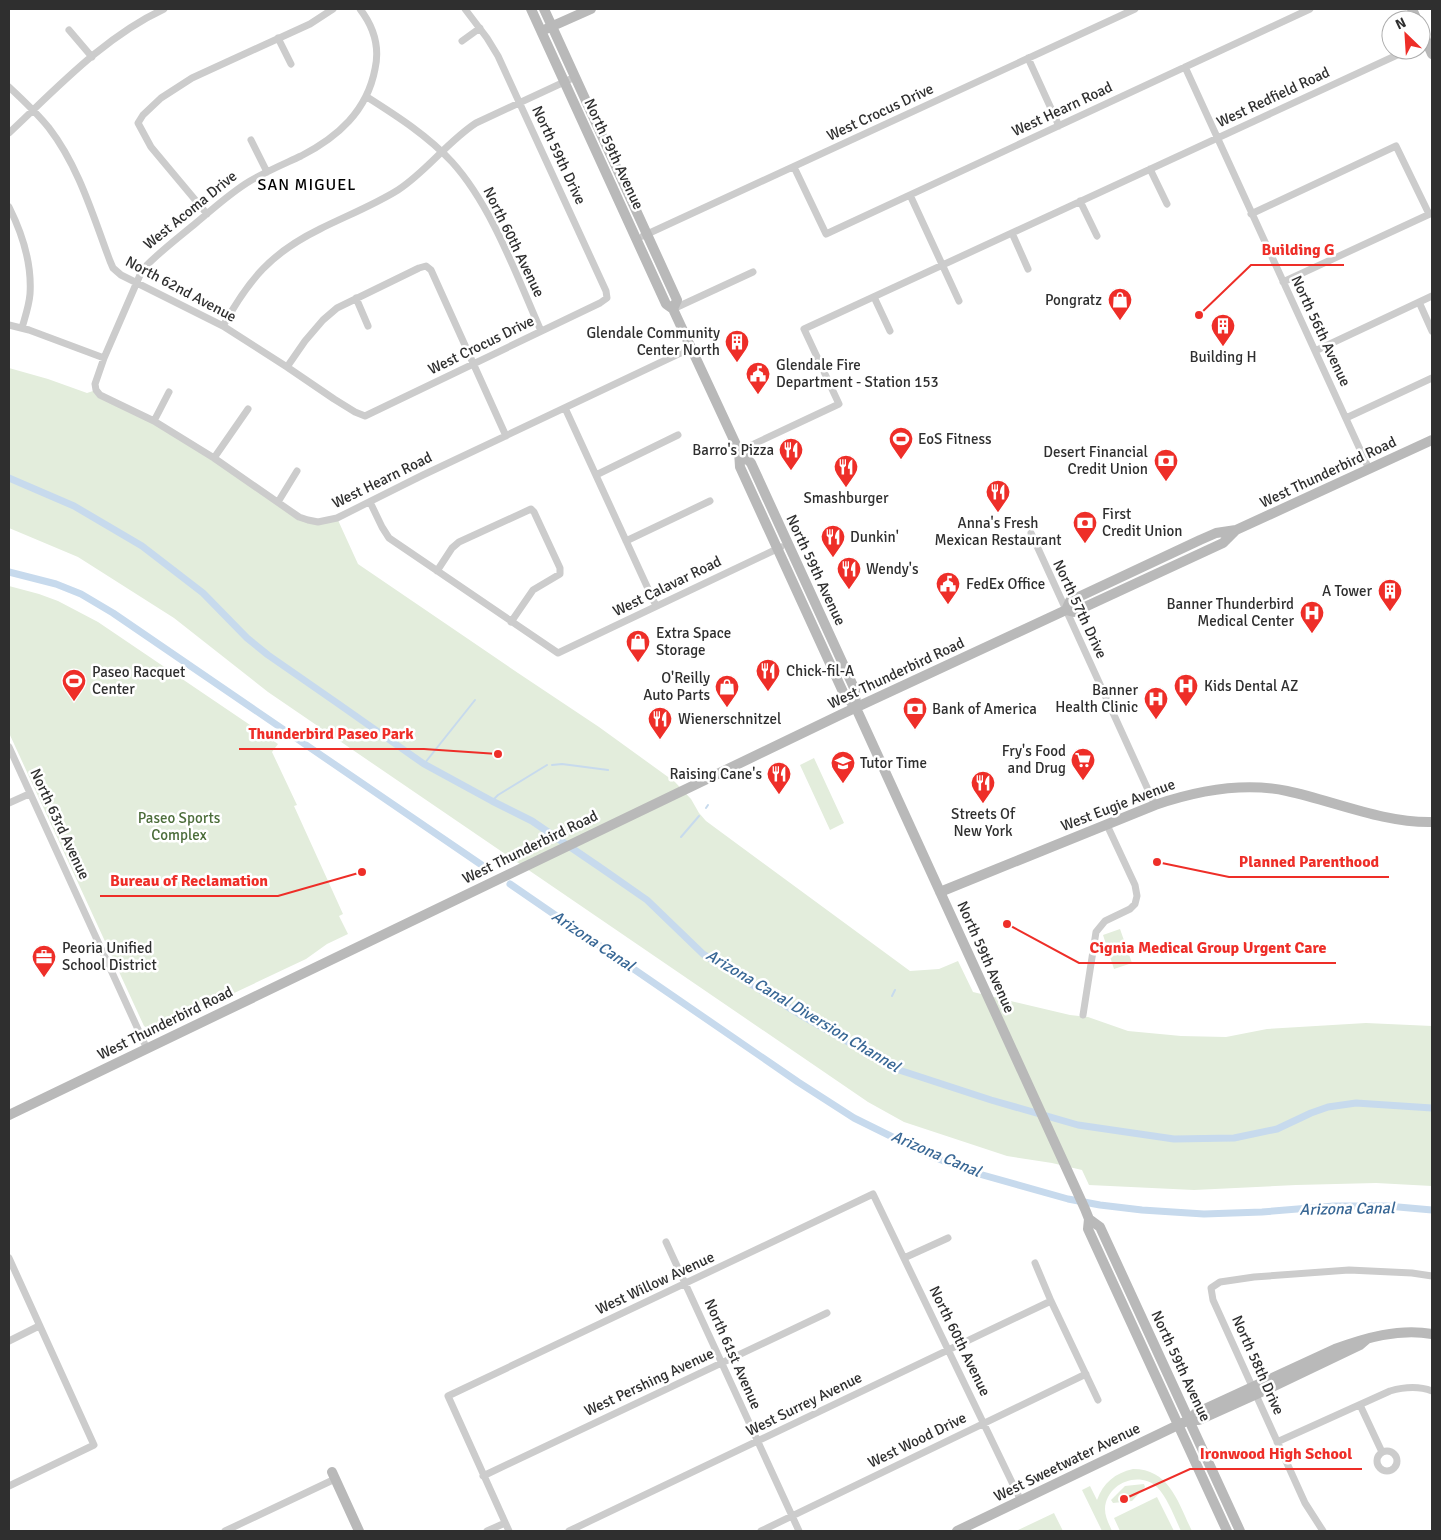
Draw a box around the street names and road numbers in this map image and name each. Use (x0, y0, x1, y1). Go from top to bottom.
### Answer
street label: West Redfield Road (1213, 63, 1333, 131)
street label: West Hearn Road (1009, 78, 1115, 140)
street label: West Crocus Drive (824, 79, 936, 145)
street label: North 59th Avenue (580, 96, 648, 212)
street label: North 59th Drive (528, 103, 590, 207)
street label: West Acoma Drive (140, 167, 240, 253)
street label: North 60th Avenue (480, 184, 548, 300)
street label: North 62nd Avenue (122, 252, 240, 326)
street label: North 56th Avenue (1287, 273, 1355, 389)
street label: West Crocus Drive (425, 312, 537, 378)
street label: West Thunderbird Road (1257, 432, 1399, 512)
street label: West Hearn Road (329, 448, 435, 512)
street label: North 59th Avenue (782, 512, 850, 628)
street label: West Calavar Road (610, 552, 724, 620)
street label: North 57th Drive (1049, 557, 1111, 661)
street label: West Thunderbird Road (825, 633, 967, 713)
street label: North 63rd Avenue (26, 766, 94, 882)
street label: West Eugie Avenue (1058, 775, 1178, 835)
street label: West Thunderbird Road (459, 806, 601, 888)
street label: North 59th Avenue (953, 898, 1019, 1016)
street label: West Thunderbird Road (94, 982, 236, 1064)
street label: West Willow Avenue (593, 1248, 717, 1318)
street label: North 60th Avenue (926, 1283, 994, 1399)
street label: North 61st Avenue (701, 1296, 765, 1412)
street label: North 59th Avenue (1147, 1308, 1215, 1424)
street label: North 58th Drive (1228, 1312, 1288, 1418)
street label: West Pershing Avenue (581, 1344, 717, 1420)
street label: West Surrey Avenue (743, 1368, 865, 1440)
street label: West Wood Drive (865, 1408, 969, 1472)
street label: West Sweetwater Avenue (991, 1419, 1143, 1505)

